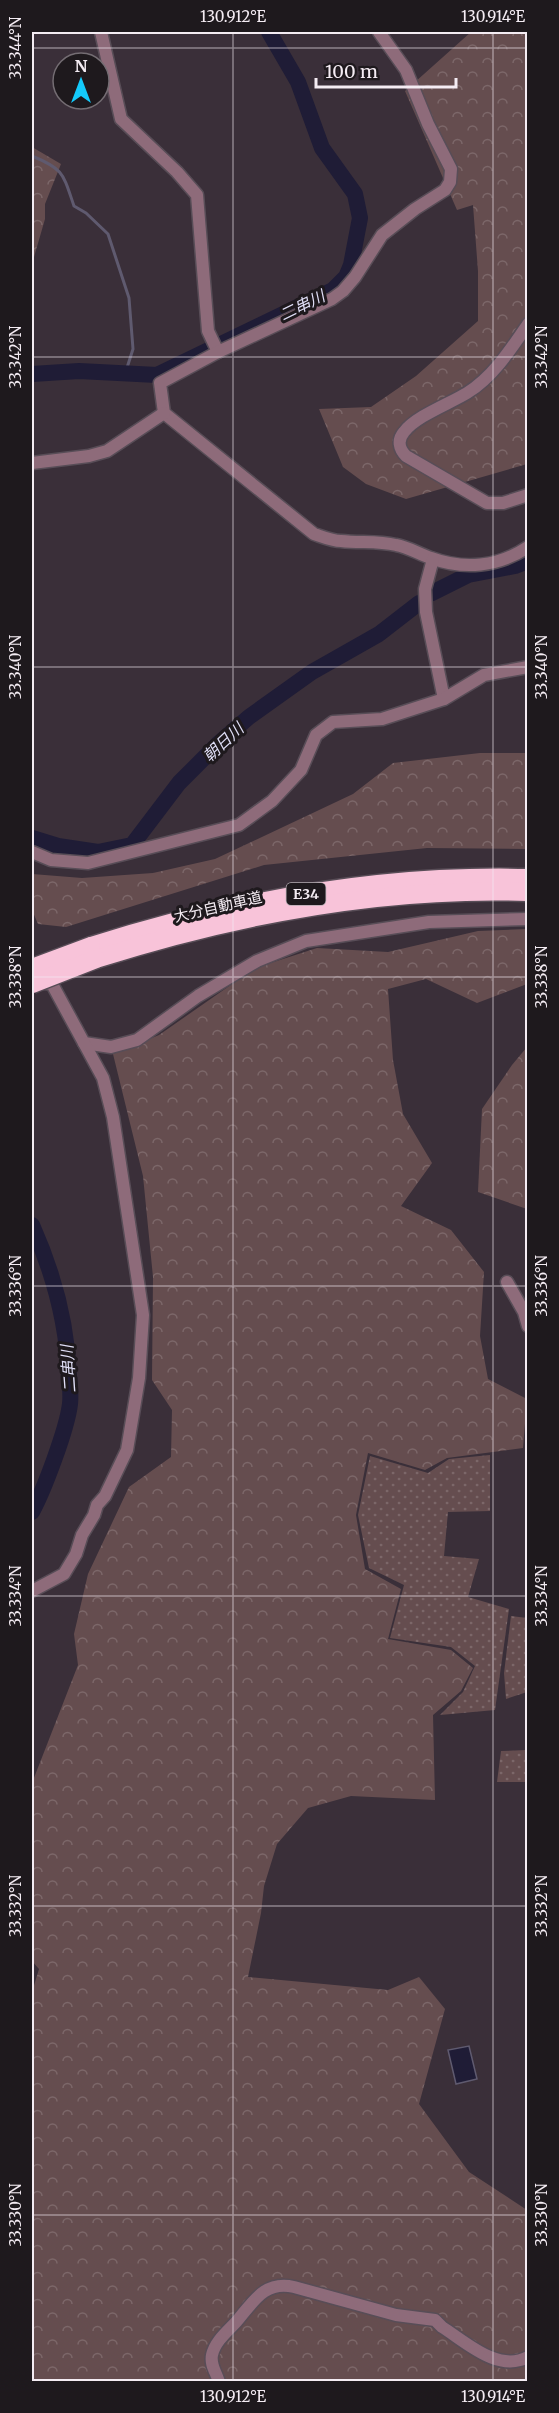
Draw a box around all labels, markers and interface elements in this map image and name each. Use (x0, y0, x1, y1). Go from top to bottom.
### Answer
text: 130.912°E (200, 7, 266, 26)
text: 130.914°E (461, 7, 526, 26)
text: 33.344°N (6, 16, 25, 79)
north arrow (51, 51, 111, 111)
scale bar (316, 51, 456, 89)
text: N (75, 56, 88, 76)
text: 100 m (325, 60, 378, 83)
water label: 二串川 (276, 285, 330, 325)
text: 33.342°N (6, 325, 25, 388)
text: 33.342°N (532, 325, 551, 388)
text: 33.340°N (6, 634, 25, 699)
text: 33.340°N (532, 634, 551, 699)
water label: 朝日川 (199, 717, 249, 766)
road number: E34 (286, 883, 326, 905)
street label: 大分自動車道 (172, 887, 264, 926)
text: 33.338°N (6, 945, 25, 1008)
text: 33.338°N (532, 945, 551, 1008)
text: 33.336°N (6, 1255, 25, 1317)
text: 33.336°N (532, 1255, 551, 1317)
water label: 二串川 (56, 1342, 80, 1394)
text: 33.334°N (6, 1565, 25, 1627)
text: 33.334°N (532, 1565, 551, 1627)
text: 33.332°N (6, 1875, 25, 1937)
text: 33.332°N (532, 1875, 551, 1937)
text: 33.330°N (6, 2183, 25, 2247)
text: 33.330°N (532, 2183, 551, 2247)
text: 130.912°E (200, 2387, 266, 2406)
text: 130.914°E (461, 2387, 526, 2406)

